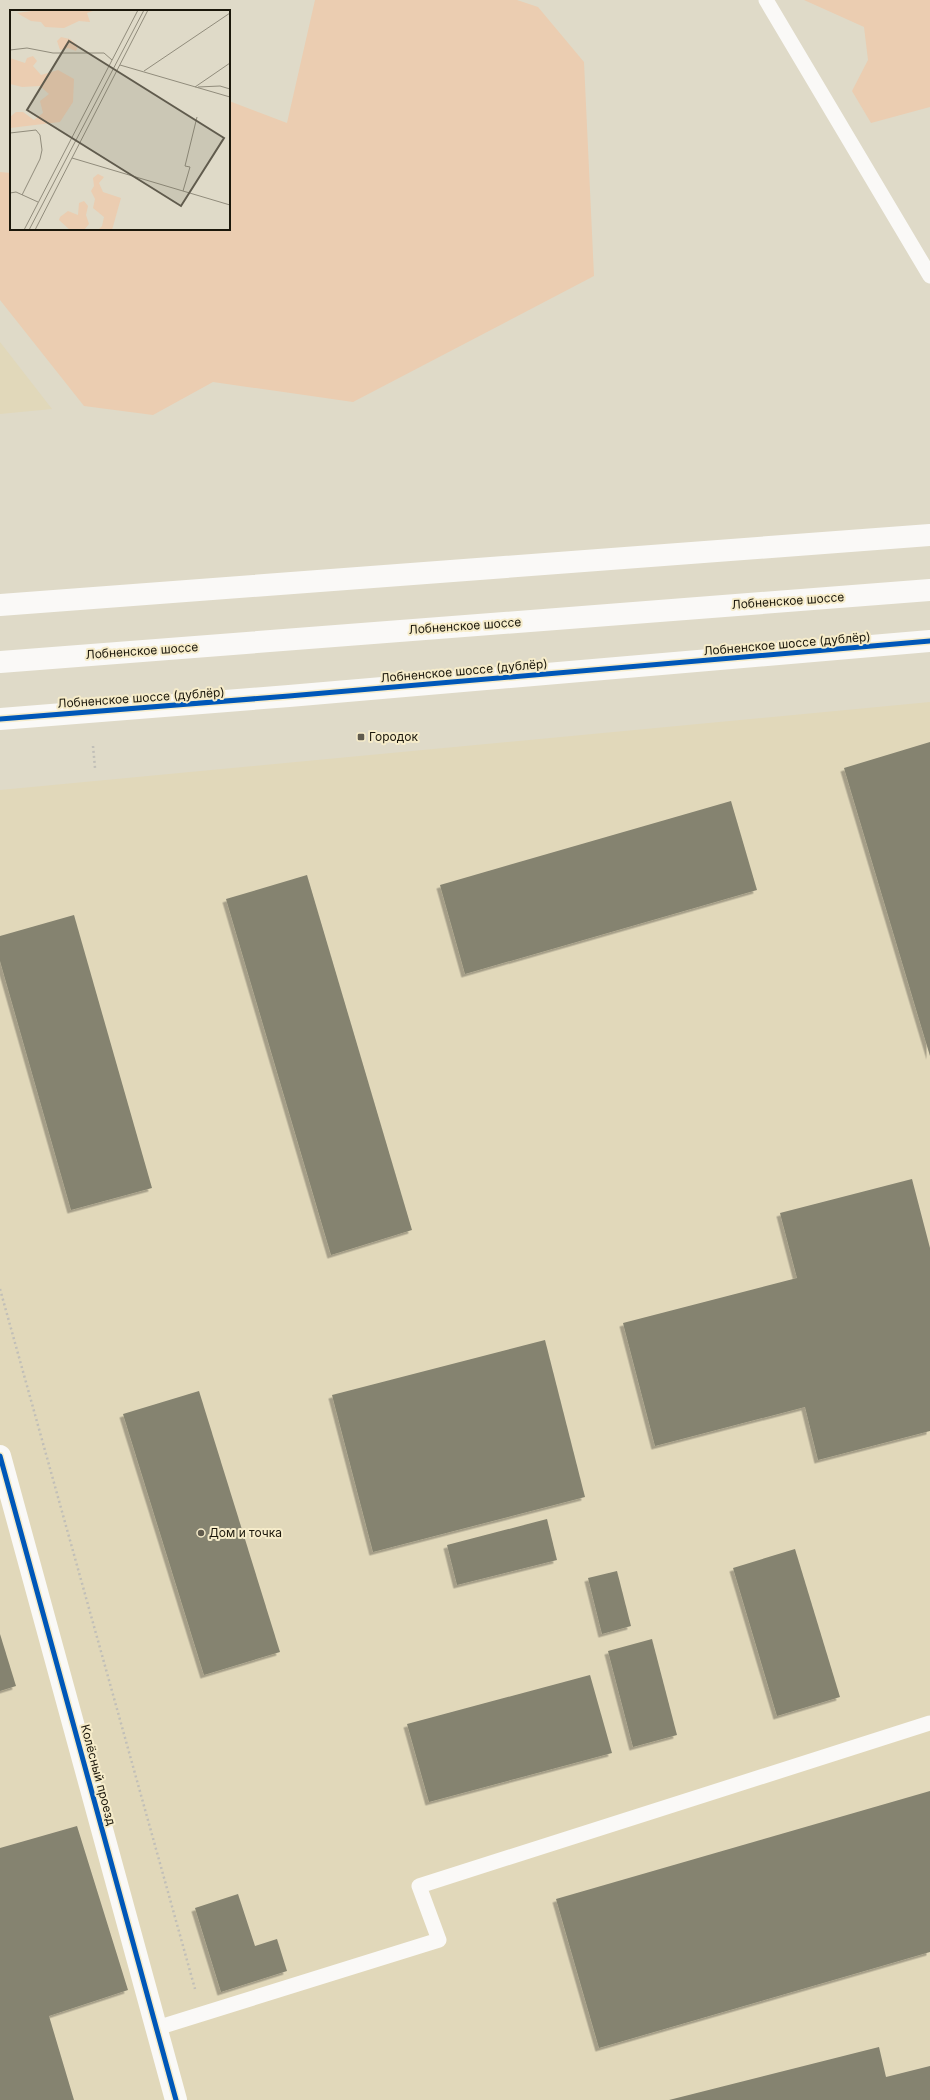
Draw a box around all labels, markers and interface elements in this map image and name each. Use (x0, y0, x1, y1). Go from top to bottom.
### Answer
inset map (10, 10, 230, 230)
street label: Лобненское шоссе (731, 589, 845, 612)
street label: Лобненское шоссе (408, 614, 522, 637)
street label: Лобненское шоссе (дублёр) (703, 629, 871, 658)
street label: Лобненское шоссе (85, 639, 199, 662)
street label: Лобненское шоссе (дублёр) (380, 656, 548, 685)
street label: Лобненское шоссе (дублёр) (57, 684, 225, 711)
place label: Городок (369, 729, 418, 744)
marker: Городок (356, 732, 366, 742)
place label: Дом и точка (209, 1525, 282, 1540)
marker: Дом и точка (196, 1528, 206, 1538)
street label: Колёсный проезд (78, 1723, 119, 1827)

